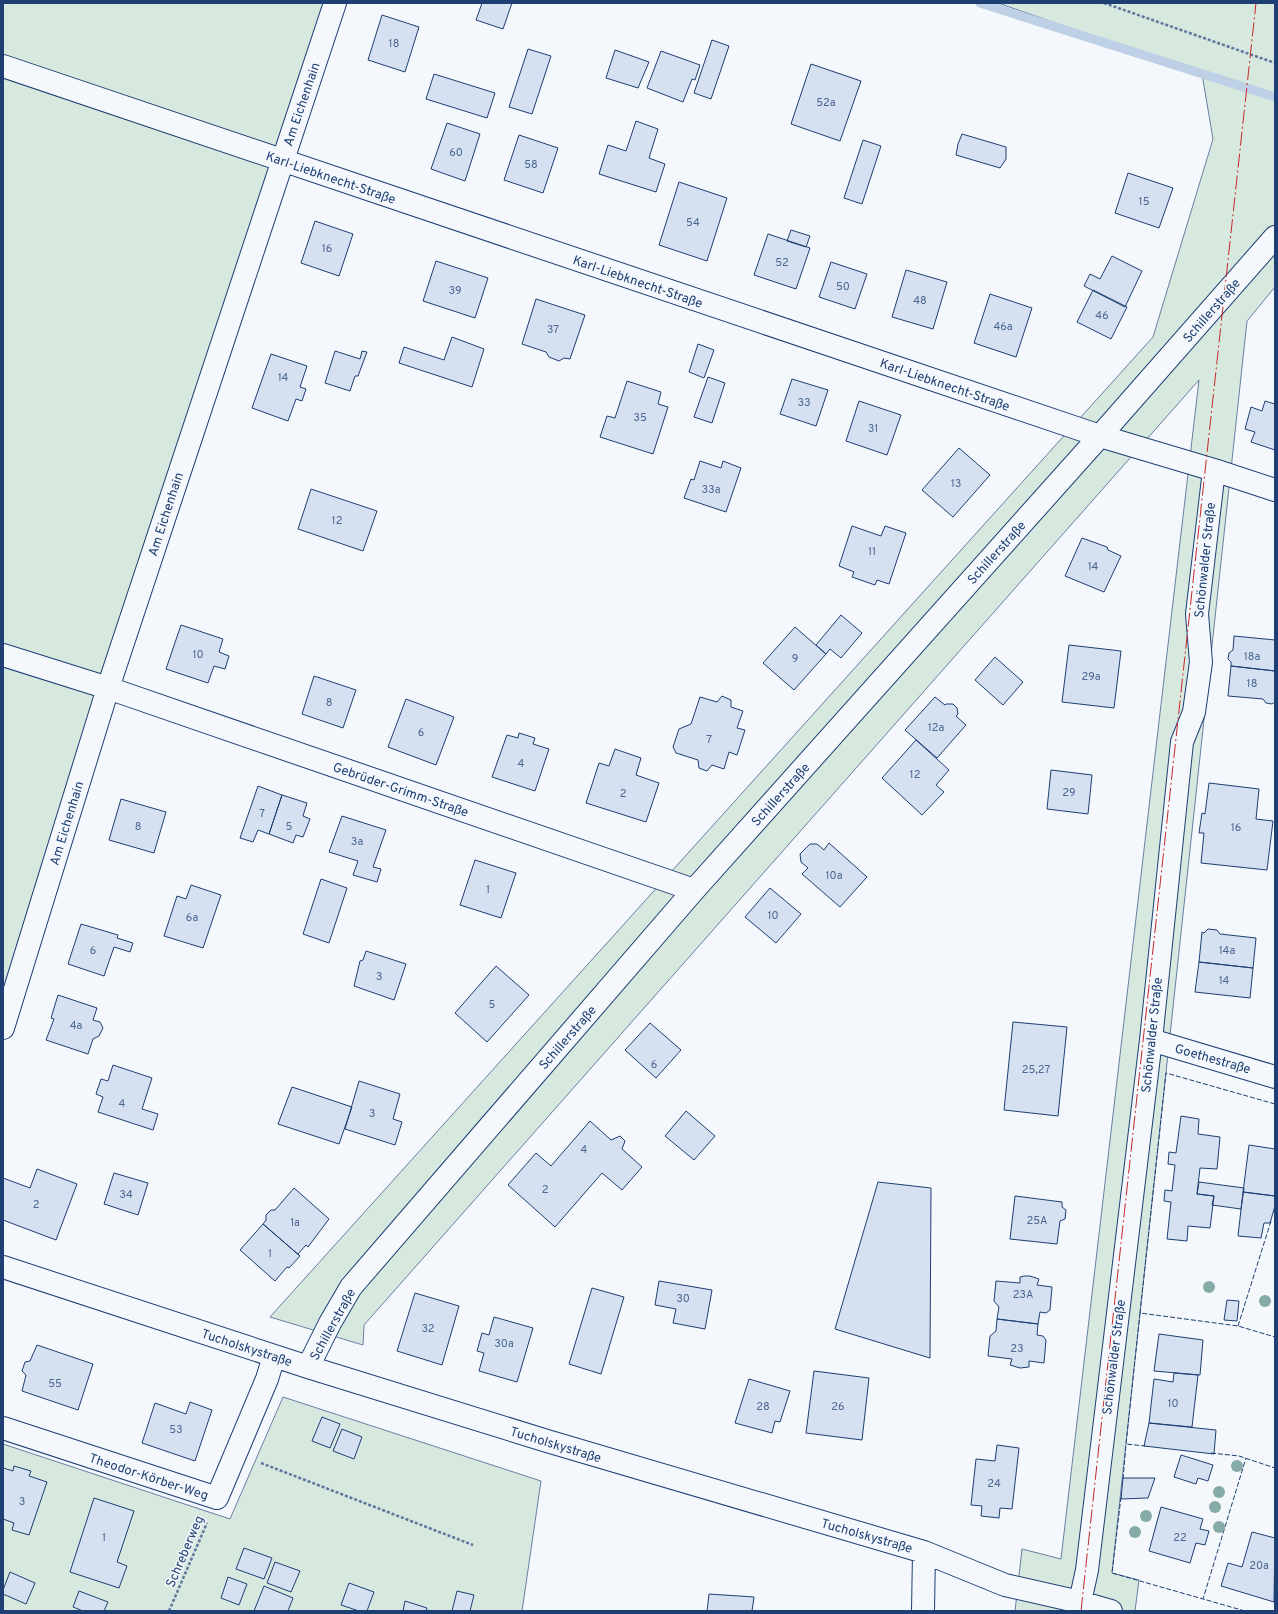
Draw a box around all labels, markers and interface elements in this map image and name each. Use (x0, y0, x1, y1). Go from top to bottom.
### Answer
house number: 18 (389, 37, 399, 51)
street label: Am Eichenhain (281, 61, 325, 149)
house number: 52a (816, 96, 836, 110)
house number: 60 (449, 146, 463, 160)
street label: Karl-Liebknecht-Straße (263, 149, 397, 209)
house number: 58 (524, 158, 538, 172)
house number: 15 (1139, 195, 1150, 209)
house number: 54 (686, 216, 700, 230)
house number: 16 (322, 242, 332, 256)
street label: Karl-Liebknecht-Straße (570, 253, 704, 313)
house number: 52 (775, 256, 789, 270)
street label: Schillerstraße (1180, 276, 1245, 347)
house number: 50 (836, 280, 850, 294)
house number: 39 (449, 284, 461, 298)
house number: 48 (913, 294, 927, 308)
house number: 46 (1095, 309, 1109, 323)
house number: 46a (993, 320, 1013, 334)
house number: 37 (547, 323, 559, 337)
street label: Karl-Liebknecht-Straße (877, 356, 1011, 416)
house number: 14 (278, 371, 289, 385)
house number: 33 (797, 396, 811, 410)
house number: 35 (633, 411, 647, 425)
house number: 31 (868, 422, 878, 436)
street label: Am Eichenhain (146, 471, 188, 559)
house number: 13 (951, 477, 961, 491)
house number: 33a (701, 483, 721, 497)
street label: Schönwalder Straße (1192, 502, 1220, 619)
house number: 12 (332, 514, 342, 528)
street label: Schillerstraße (965, 518, 1030, 588)
house number: 11 (868, 545, 876, 559)
house number: 14 (1088, 560, 1099, 574)
house number: 10 (192, 648, 204, 662)
house number: 18a (1244, 650, 1261, 664)
house number: 9 (792, 652, 798, 666)
house number: 29a (1081, 670, 1101, 684)
house number: 18 (1247, 677, 1257, 691)
house number: 8 (326, 696, 332, 710)
house number: 12a (928, 721, 945, 735)
house number: 6 (418, 726, 424, 740)
house number: 7 (706, 733, 712, 747)
house number: 4 (518, 757, 525, 771)
street label: Gebrüder-Grimm-Straße (330, 760, 470, 822)
street label: Schillerstraße (749, 760, 814, 830)
house number: 12 (910, 768, 920, 782)
street label: Am Eichenhain (48, 780, 88, 868)
house number: 29 (1062, 786, 1076, 800)
house number: 2 (620, 787, 626, 801)
house number: 7 (259, 807, 265, 821)
house number: 8 (135, 820, 141, 834)
house number: 5 (286, 820, 293, 834)
house number: 16 (1231, 821, 1241, 835)
house number: 3a (351, 835, 363, 849)
house number: 10a (826, 869, 843, 883)
house number: 1 (486, 883, 490, 897)
house number: 10 (767, 909, 779, 923)
house number: 6a (186, 911, 198, 925)
house number: 6 (90, 944, 96, 958)
house number: 14a (1219, 944, 1235, 958)
house number: 3 (376, 970, 382, 984)
house number: 14 (1219, 974, 1230, 988)
street label: Schönwalder Straße (1139, 977, 1167, 1094)
house number: 5 (489, 998, 496, 1012)
street label: Schillerstraße (536, 1003, 601, 1074)
house number: 4a (70, 1019, 83, 1033)
street label: Goethestraße (1173, 1041, 1252, 1078)
house number: 6 (651, 1058, 657, 1072)
house number: 25,27 (1022, 1063, 1050, 1077)
house number: 4 (119, 1097, 126, 1111)
house number: 3 (369, 1107, 375, 1121)
house number: 4 (581, 1143, 588, 1157)
house number: 2 (542, 1183, 548, 1197)
house number: 34 (119, 1188, 133, 1202)
house number: 2 (33, 1198, 39, 1212)
house number: 25A (1027, 1214, 1047, 1228)
house number: 1a (290, 1216, 300, 1230)
house number: 1 (268, 1247, 272, 1261)
street label: Schillerstraße (307, 1286, 360, 1364)
house number: 23A (1013, 1288, 1033, 1302)
house number: 30 (676, 1292, 690, 1306)
street label: Schönwalder Straße (1100, 1299, 1130, 1416)
house number: 32 (421, 1322, 435, 1336)
street label: Tucholskystraße (199, 1327, 294, 1371)
house number: 30a (494, 1337, 514, 1351)
house number: 23 (1010, 1342, 1024, 1356)
house number: 55 (48, 1377, 62, 1391)
house number: 10 (1167, 1397, 1179, 1411)
house number: 28 (756, 1400, 770, 1414)
house number: 26 (831, 1400, 845, 1414)
house number: 53 (169, 1423, 183, 1437)
street label: Tucholskystraße (508, 1424, 603, 1467)
street label: Theodor-Körber-Weg (87, 1451, 210, 1505)
house number: 24 (987, 1477, 1001, 1491)
house number: 3 (19, 1495, 25, 1509)
street label: Schreberweg (163, 1513, 208, 1590)
street label: Tucholskystraße (819, 1516, 914, 1558)
house number: 1 (102, 1531, 106, 1545)
house number: 22 (1173, 1531, 1187, 1545)
house number: 20a (1249, 1559, 1269, 1573)

